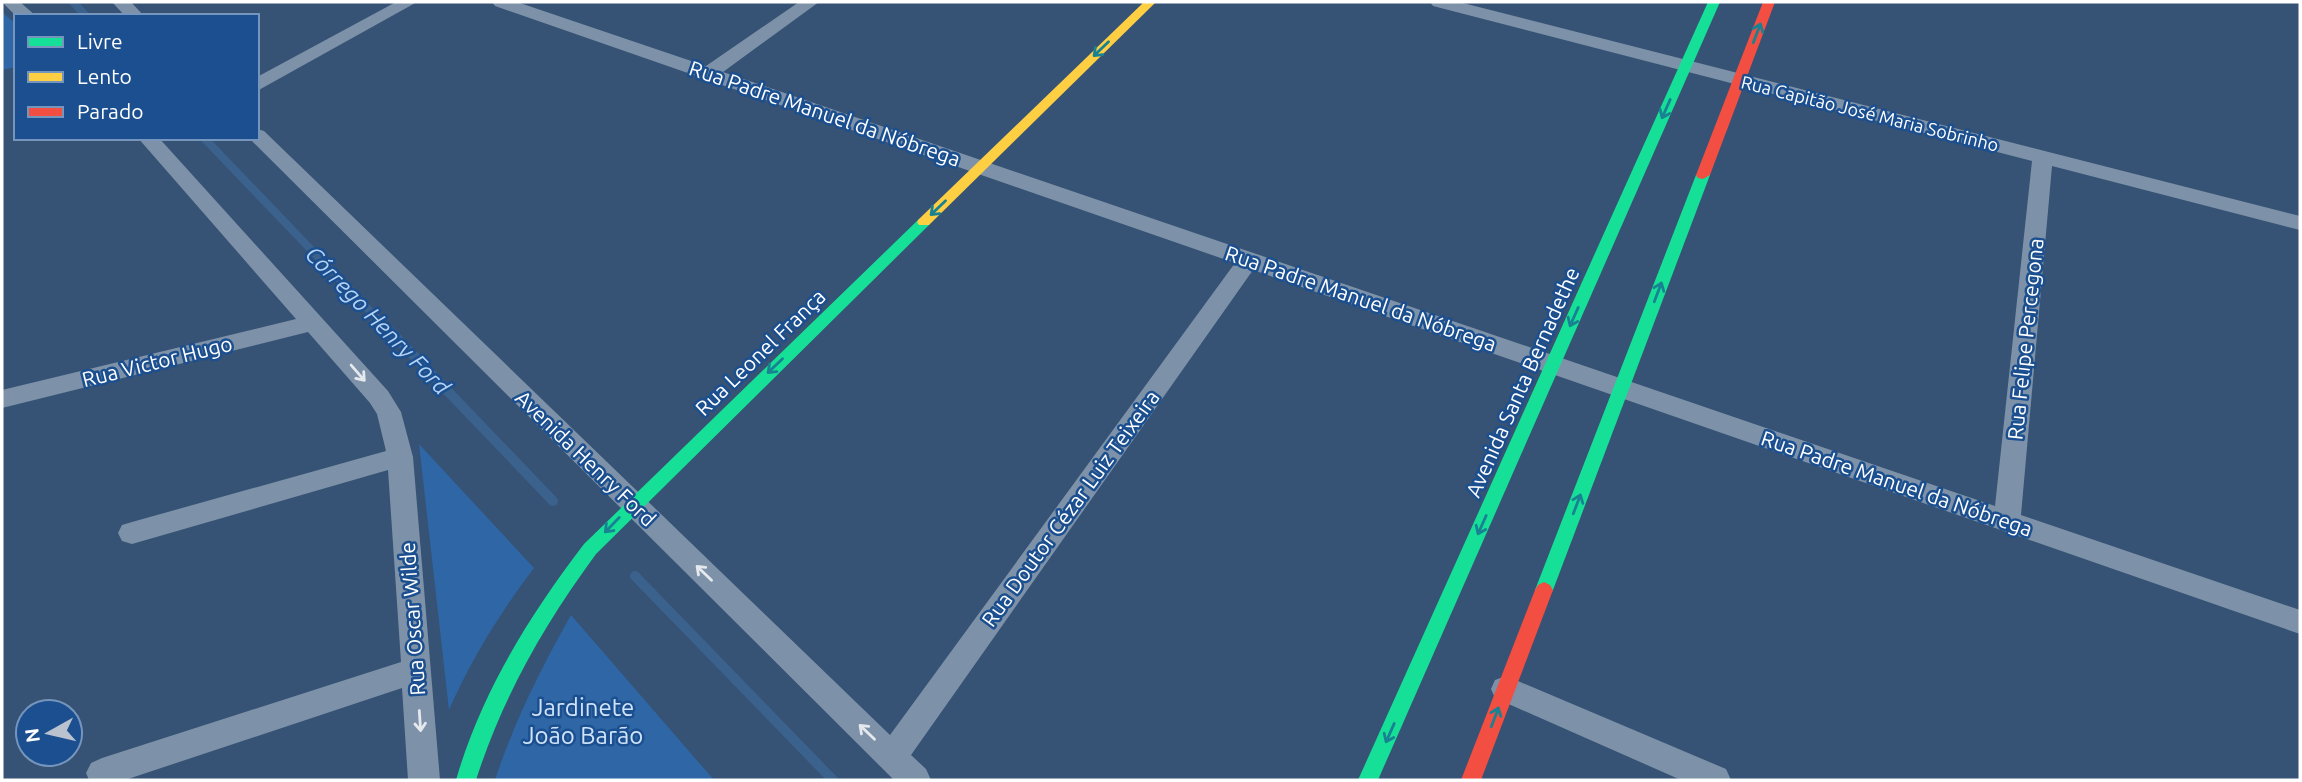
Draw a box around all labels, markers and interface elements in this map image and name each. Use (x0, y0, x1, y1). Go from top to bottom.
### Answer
legend (14, 14, 259, 140)
one-way arrow (1751, 23, 1764, 45)
text: Livre (77, 29, 123, 53)
one-way arrow (1093, 41, 1110, 58)
street label: Rua Padre Manuel da Nóbrega (686, 55, 964, 171)
text: Lento (77, 64, 132, 88)
street label: Rua Capitão José Maria Sobrinho (1739, 71, 2001, 155)
one-way arrow (1659, 98, 1672, 119)
text: Parado (77, 99, 143, 123)
one-way arrow (930, 199, 947, 216)
street label: Rua Felipe Percegona (2002, 237, 2048, 441)
street label: Rua Padre Manuel da Nóbrega (1222, 240, 1500, 356)
water label: Córrego Henry Ford (301, 241, 456, 400)
street label: Avenida Santa Bernadethe (1460, 263, 1584, 501)
one-way arrow (1652, 281, 1665, 303)
street label: Rua Leonel França (690, 284, 830, 420)
one-way arrow (1567, 306, 1580, 327)
street label: Rua Victor Hugo (79, 331, 235, 391)
one-way arrow (767, 358, 784, 375)
one-way arrow (349, 364, 366, 381)
street label: Avenida Henry Ford (511, 385, 661, 531)
street label: Rua Doutor Cézar Luiz Teixeira (976, 385, 1164, 631)
street label: Rua Padre Manuel da Nóbrega (1758, 425, 2036, 541)
one-way arrow (1571, 494, 1584, 515)
one-way arrow (1475, 514, 1488, 535)
one-way arrow (604, 516, 621, 533)
street label: Rua Oscar Wilde (395, 542, 429, 696)
one-way arrow (696, 565, 713, 582)
park label: Jardinete João Barão (523, 694, 643, 749)
north arrow (14, 698, 84, 768)
one-way arrow (1490, 706, 1503, 728)
one-way arrow (414, 709, 427, 731)
one-way arrow (1383, 722, 1396, 743)
one-way arrow (858, 724, 875, 741)
text: N (20, 727, 44, 744)

